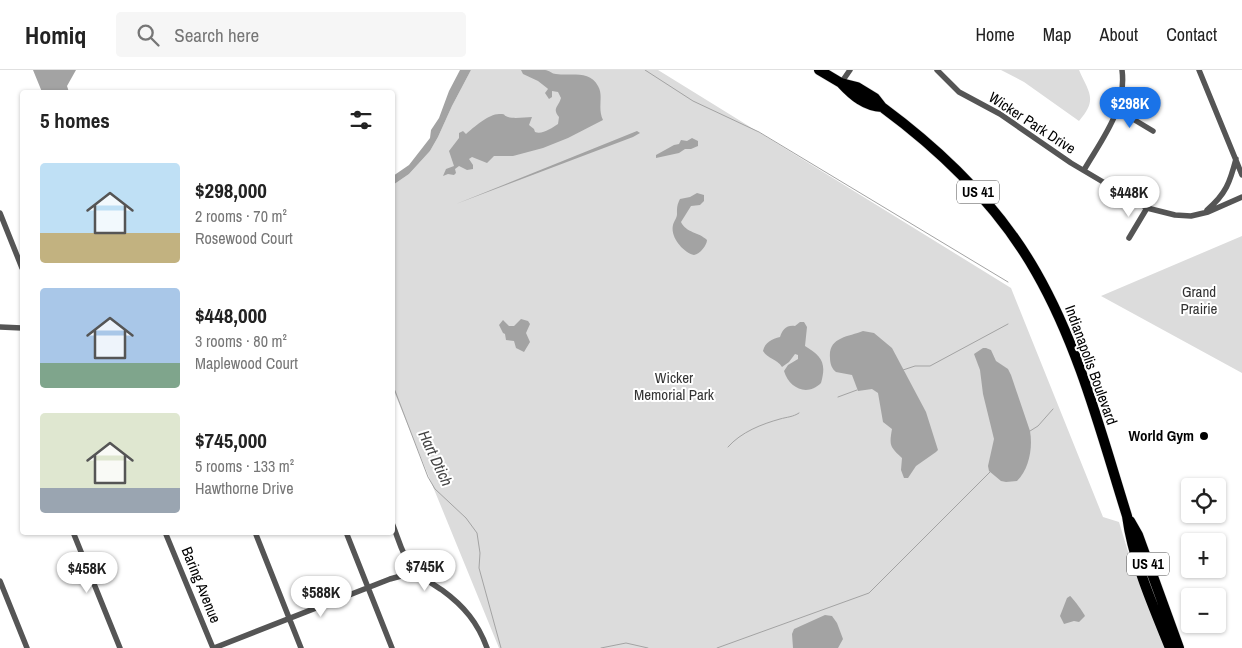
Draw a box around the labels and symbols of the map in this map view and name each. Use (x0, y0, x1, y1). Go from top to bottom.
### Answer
street label: Wicker Park Drive (985, 87, 1080, 159)
pin: $298K (1095, 87, 1165, 129)
pin: $448K (1094, 176, 1164, 218)
road number: US 41 (957, 180, 999, 204)
park label: Grand Prairie (1181, 281, 1218, 319)
street label: Indianapolis Boulevard (1060, 302, 1123, 428)
park label: Wicker Memorial Park (634, 367, 715, 405)
place label: World Gym (1129, 425, 1194, 446)
water label: Hart Dtich (414, 427, 458, 489)
marker: World Gym (1198, 430, 1210, 442)
street label: Baring Avenue (177, 544, 226, 626)
pin: $745K (390, 550, 460, 592)
pin: $458K (52, 552, 122, 594)
road number: US 41 (1127, 552, 1169, 576)
pin: $588K (286, 576, 356, 618)

